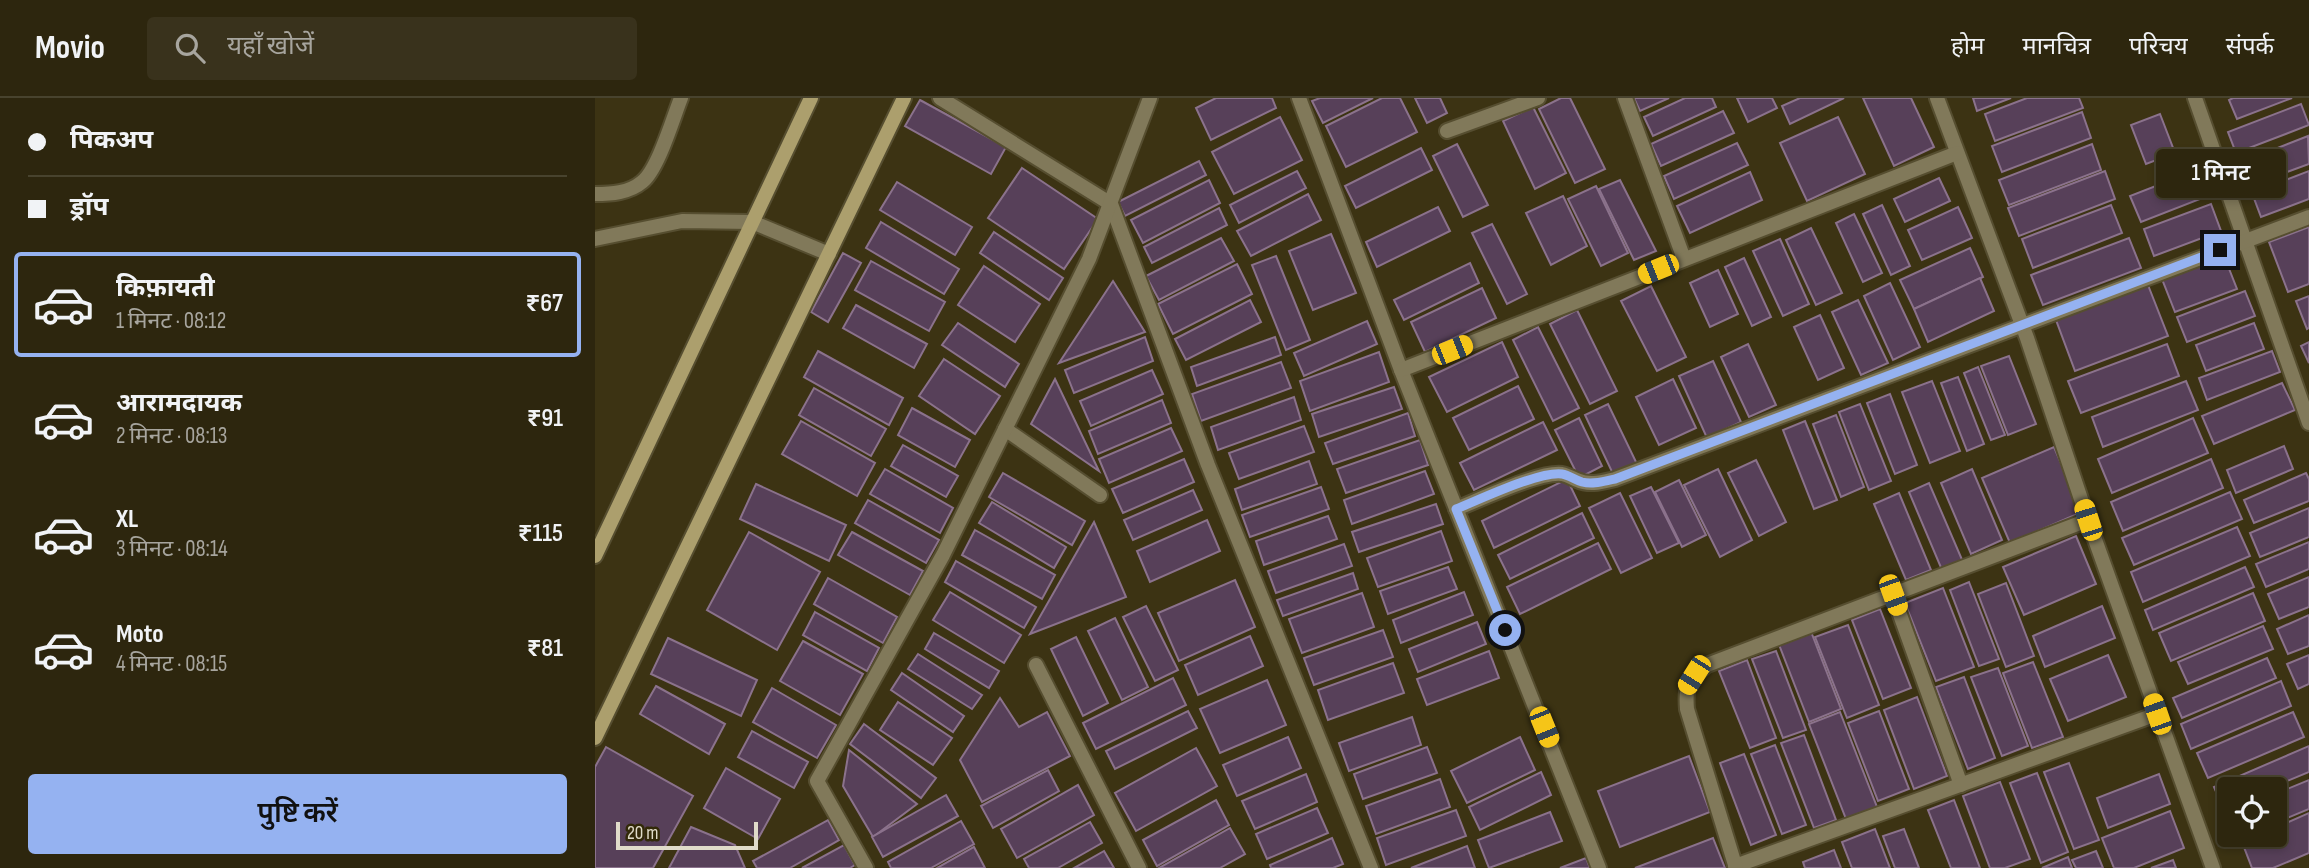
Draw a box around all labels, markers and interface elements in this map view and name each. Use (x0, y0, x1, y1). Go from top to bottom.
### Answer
search box (147, 17, 637, 80)
text: Movio (35, 28, 105, 68)
icon: search (171, 29, 209, 67)
text: यहाँ खोजें (227, 31, 314, 62)
text: होम (1951, 32, 1984, 61)
text: मानचित्र (2022, 32, 2091, 61)
text: परिचय (2129, 32, 2188, 61)
text: संपर्क (2226, 32, 2274, 61)
text: पिकअप (70, 125, 153, 156)
callout: 1 मिनट (2155, 149, 2285, 198)
text: 1 मिनट (2192, 159, 2250, 187)
text: ड्रॉप (70, 192, 108, 223)
route end (2204, 234, 2236, 266)
car (1635, 251, 1682, 287)
icon: car (32, 273, 95, 336)
text: किफ़ायती (116, 273, 215, 304)
text: ₹67 (526, 288, 563, 319)
text: 1 मिनट · 08:12 (116, 307, 226, 335)
car (1429, 332, 1476, 368)
icon: car (32, 388, 95, 451)
text: आरामदायक (116, 388, 242, 419)
text: ₹91 (527, 403, 563, 434)
text: 2 मिनट · 08:13 (116, 422, 227, 450)
car (2072, 497, 2105, 543)
icon: car (32, 503, 95, 566)
text: XL (116, 504, 138, 535)
text: ₹115 (518, 518, 563, 549)
text: 3 मिनट · 08:14 (116, 535, 228, 563)
car (1876, 572, 1911, 618)
route start (1489, 614, 1521, 646)
icon: car (32, 618, 95, 681)
text: Moto (116, 619, 164, 650)
text: ₹81 (527, 633, 563, 664)
text: 4 मिनट · 08:15 (116, 650, 227, 678)
car (1674, 652, 1715, 698)
car (2141, 691, 2174, 737)
car (1527, 704, 1562, 750)
button: पुष्टि करें (28, 774, 567, 854)
map controls (2217, 777, 2287, 847)
button: locate (2217, 777, 2287, 847)
scale bar (616, 819, 758, 851)
text: 20 m (627, 822, 659, 845)

